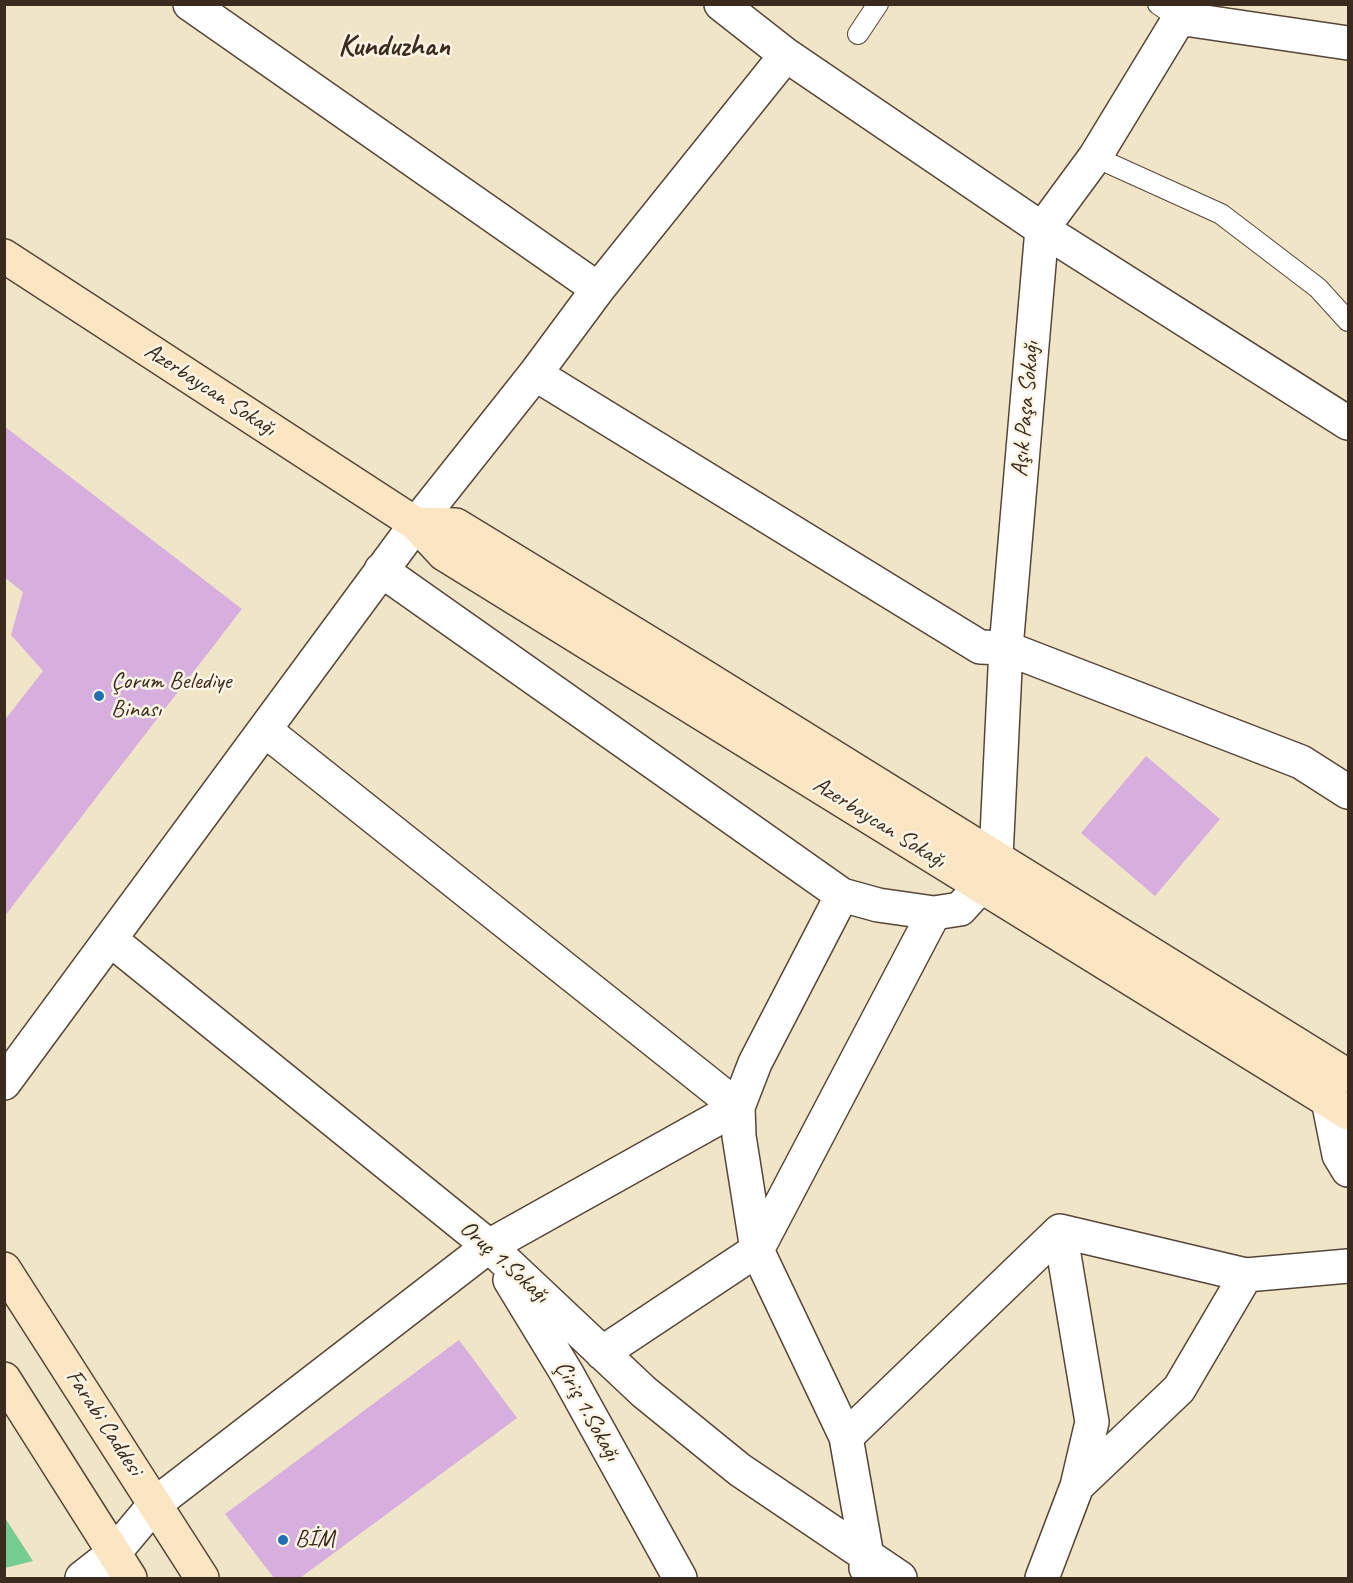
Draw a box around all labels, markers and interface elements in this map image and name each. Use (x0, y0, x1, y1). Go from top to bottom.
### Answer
district label: Kunduzhan (338, 29, 450, 65)
street label: Azerbaycan Sokağı (139, 337, 281, 443)
street label: Aşık Paşa Sokağı (1006, 340, 1046, 478)
place label: Çorum Belediye Binası (111, 668, 231, 724)
marker: Çorum Belediye Binası (92, 689, 106, 703)
street label: Azerbaycan Sokağı (807, 771, 951, 875)
street label: Oruç 1.Sokağı (453, 1214, 555, 1310)
street label: Çiriş 1.Sokağı (548, 1356, 626, 1466)
street label: Farabi Caddesi (59, 1364, 149, 1482)
place label: BİM (295, 1526, 334, 1554)
marker: BİM (276, 1533, 290, 1547)

